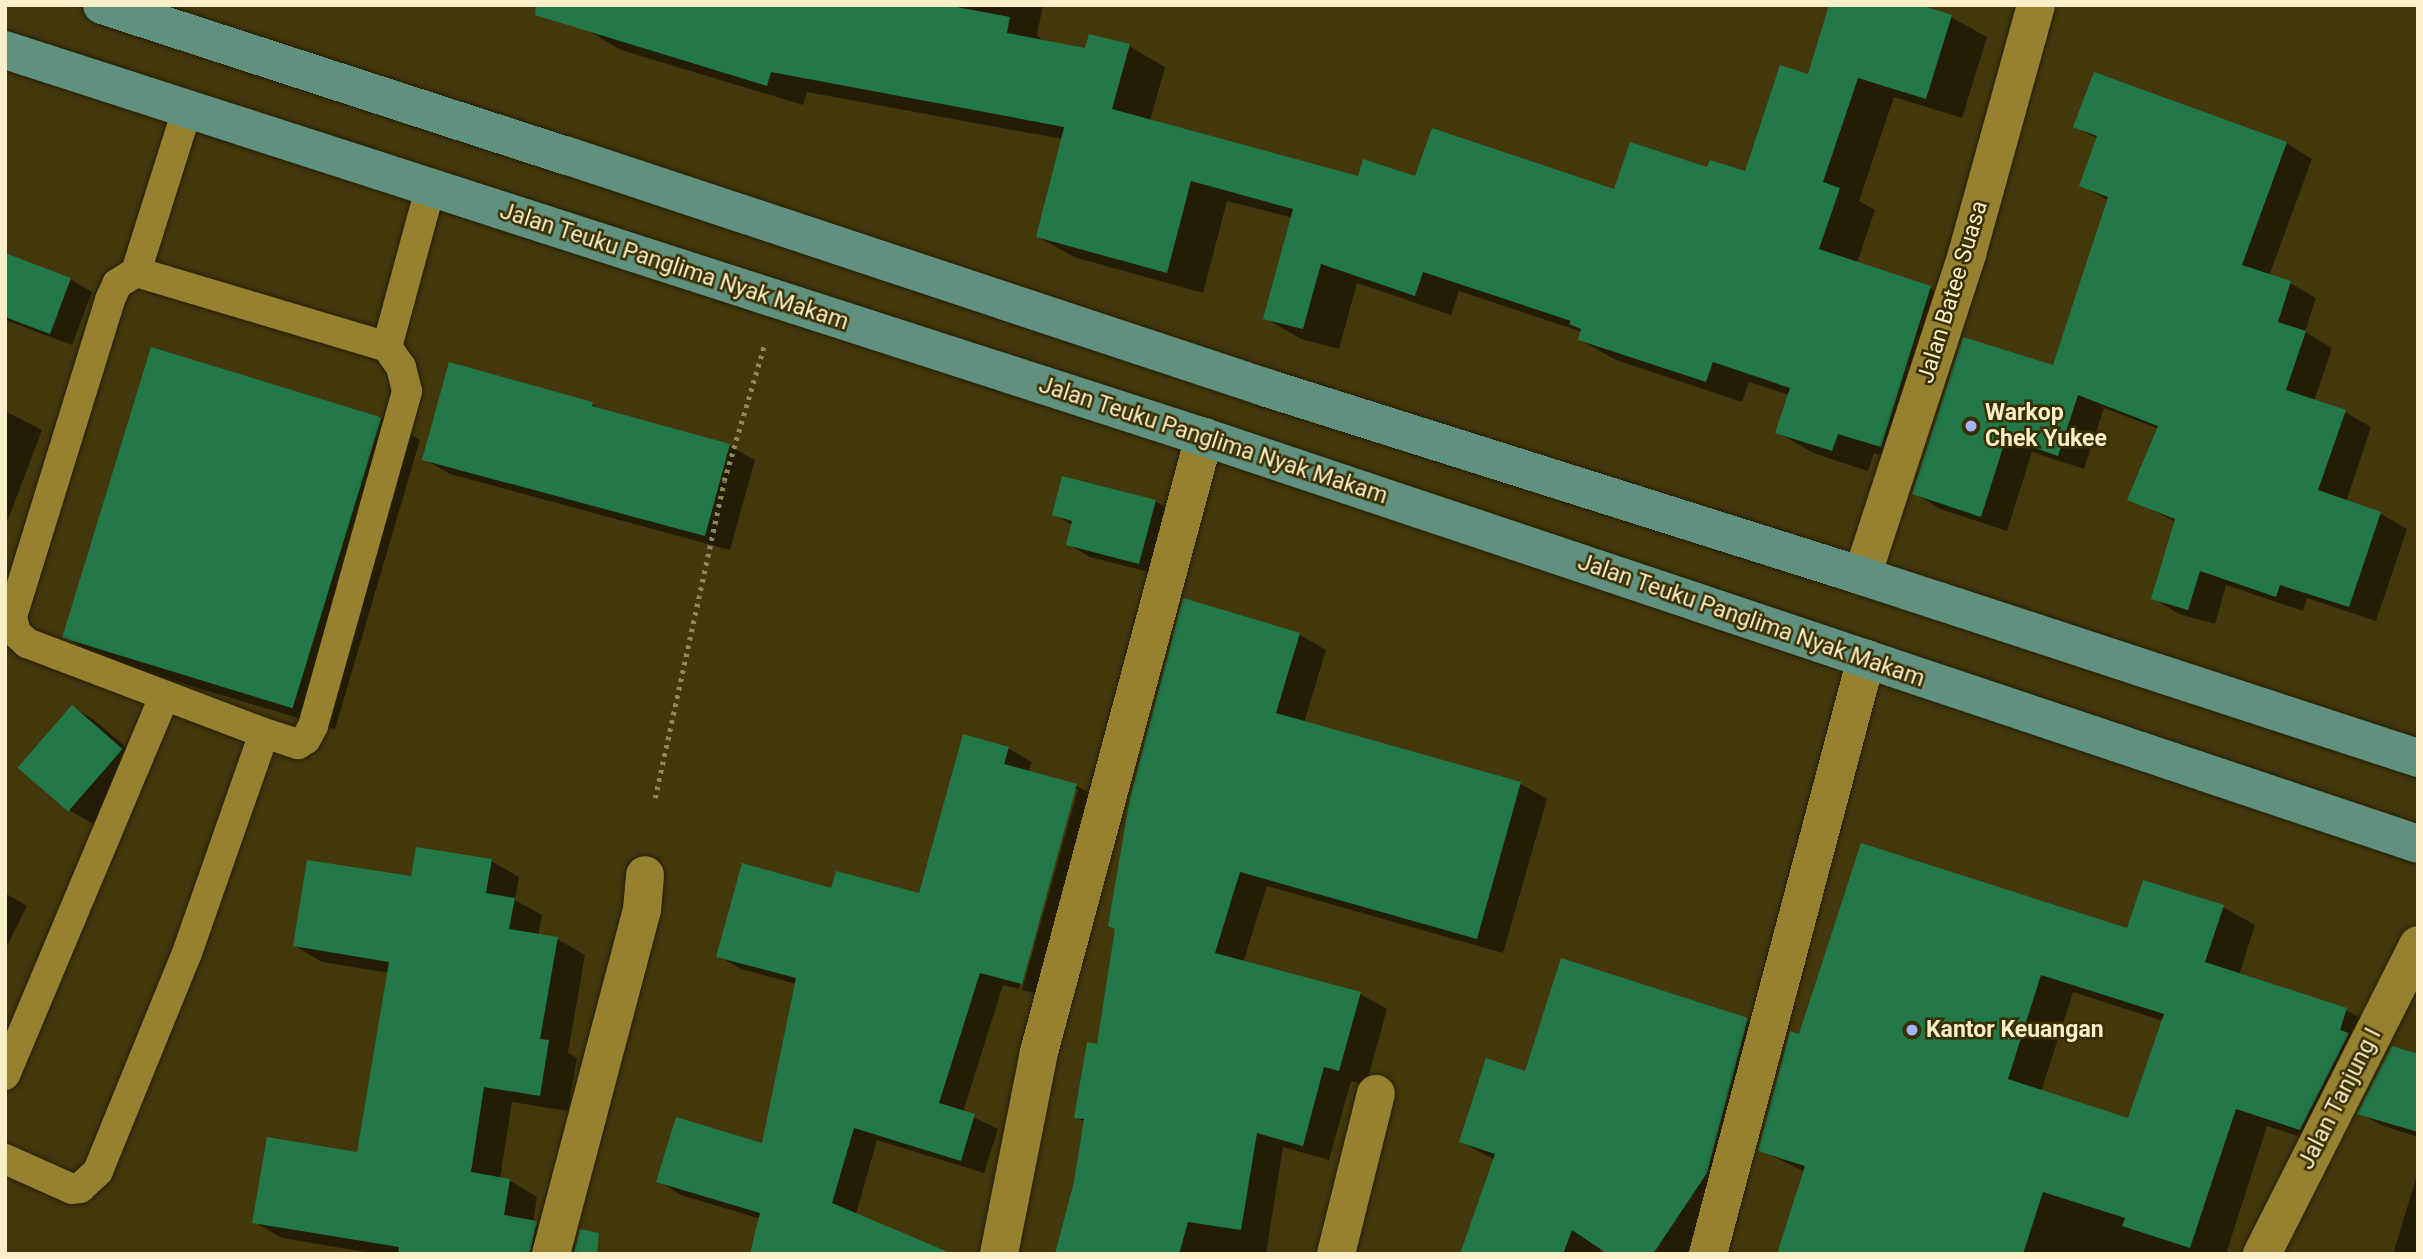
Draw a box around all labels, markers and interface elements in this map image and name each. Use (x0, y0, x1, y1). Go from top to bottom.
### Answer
street label: Jalan Teuku Panglima Nyak Makam (496, 197, 852, 337)
street label: Jalan Batee Suasa (1912, 197, 1994, 387)
street label: Jalan Teuku Panglima Nyak Makam (1035, 371, 1391, 511)
place label: Warkop Chek Yukee (1985, 399, 2107, 453)
marker: Warkop Chek Yukee (1963, 418, 1979, 434)
street label: Jalan Teuku Panglima Nyak Makam (1574, 548, 1928, 694)
place label: Kantor Keuangan (1926, 1016, 2104, 1044)
marker: Kantor Keuangan (1904, 1022, 1920, 1038)
street label: Jalan Tanjung I (2292, 1024, 2388, 1174)

